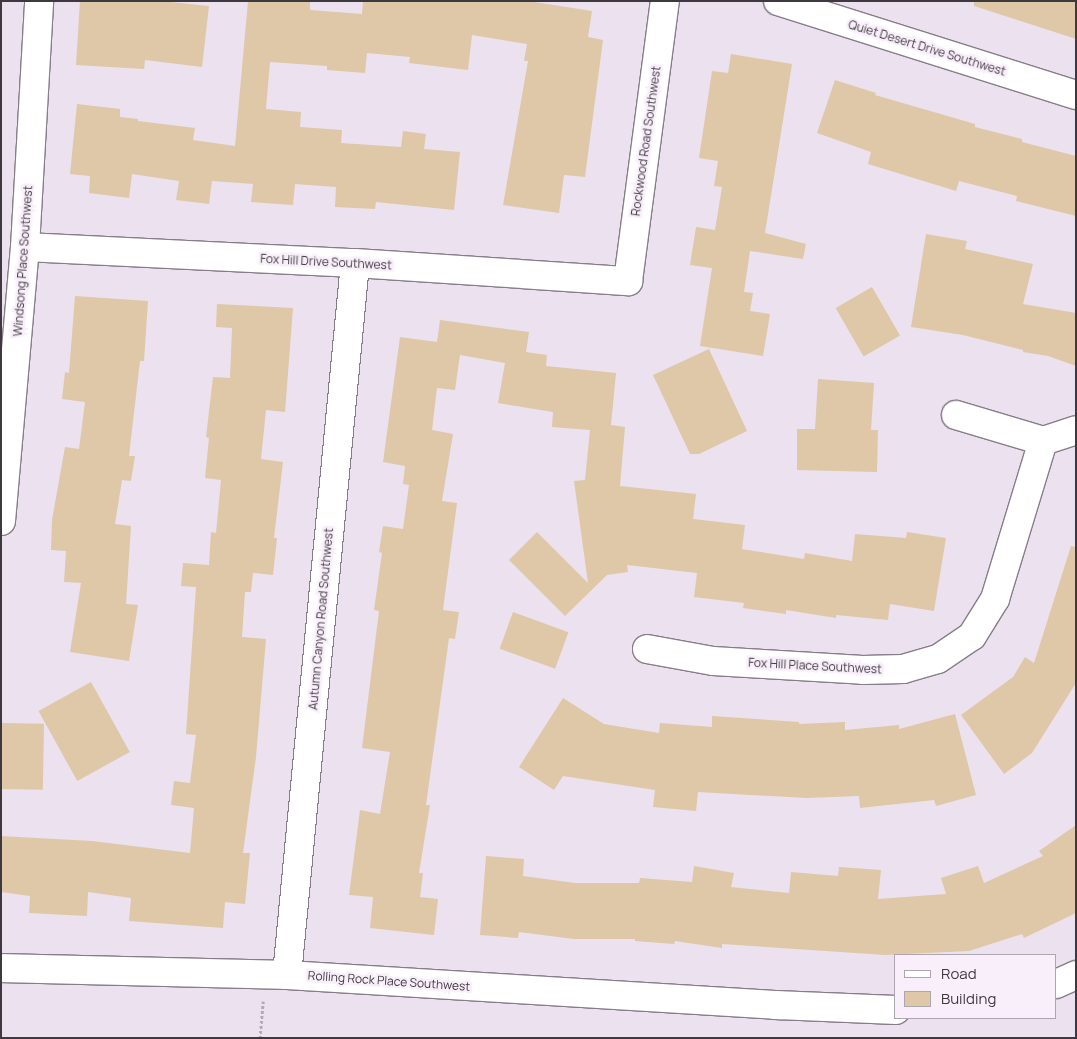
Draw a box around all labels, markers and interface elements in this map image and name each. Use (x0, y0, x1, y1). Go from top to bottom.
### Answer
street label: Quiet Desert Drive Southwest (847, 17, 1007, 79)
street label: Rockwood Road Southwest (628, 65, 664, 217)
street label: Windsong Place Southwest (11, 185, 35, 337)
street label: Fox Hill Drive Southwest (260, 251, 392, 273)
street label: Autumn Canyon Road Southwest (306, 527, 336, 711)
street label: Fox Hill Place Southwest (748, 655, 882, 677)
legend (894, 954, 1057, 1019)
text: Road (941, 963, 977, 984)
street label: Rolling Rock Place Southwest (307, 968, 471, 994)
text: Building (941, 988, 996, 1009)

